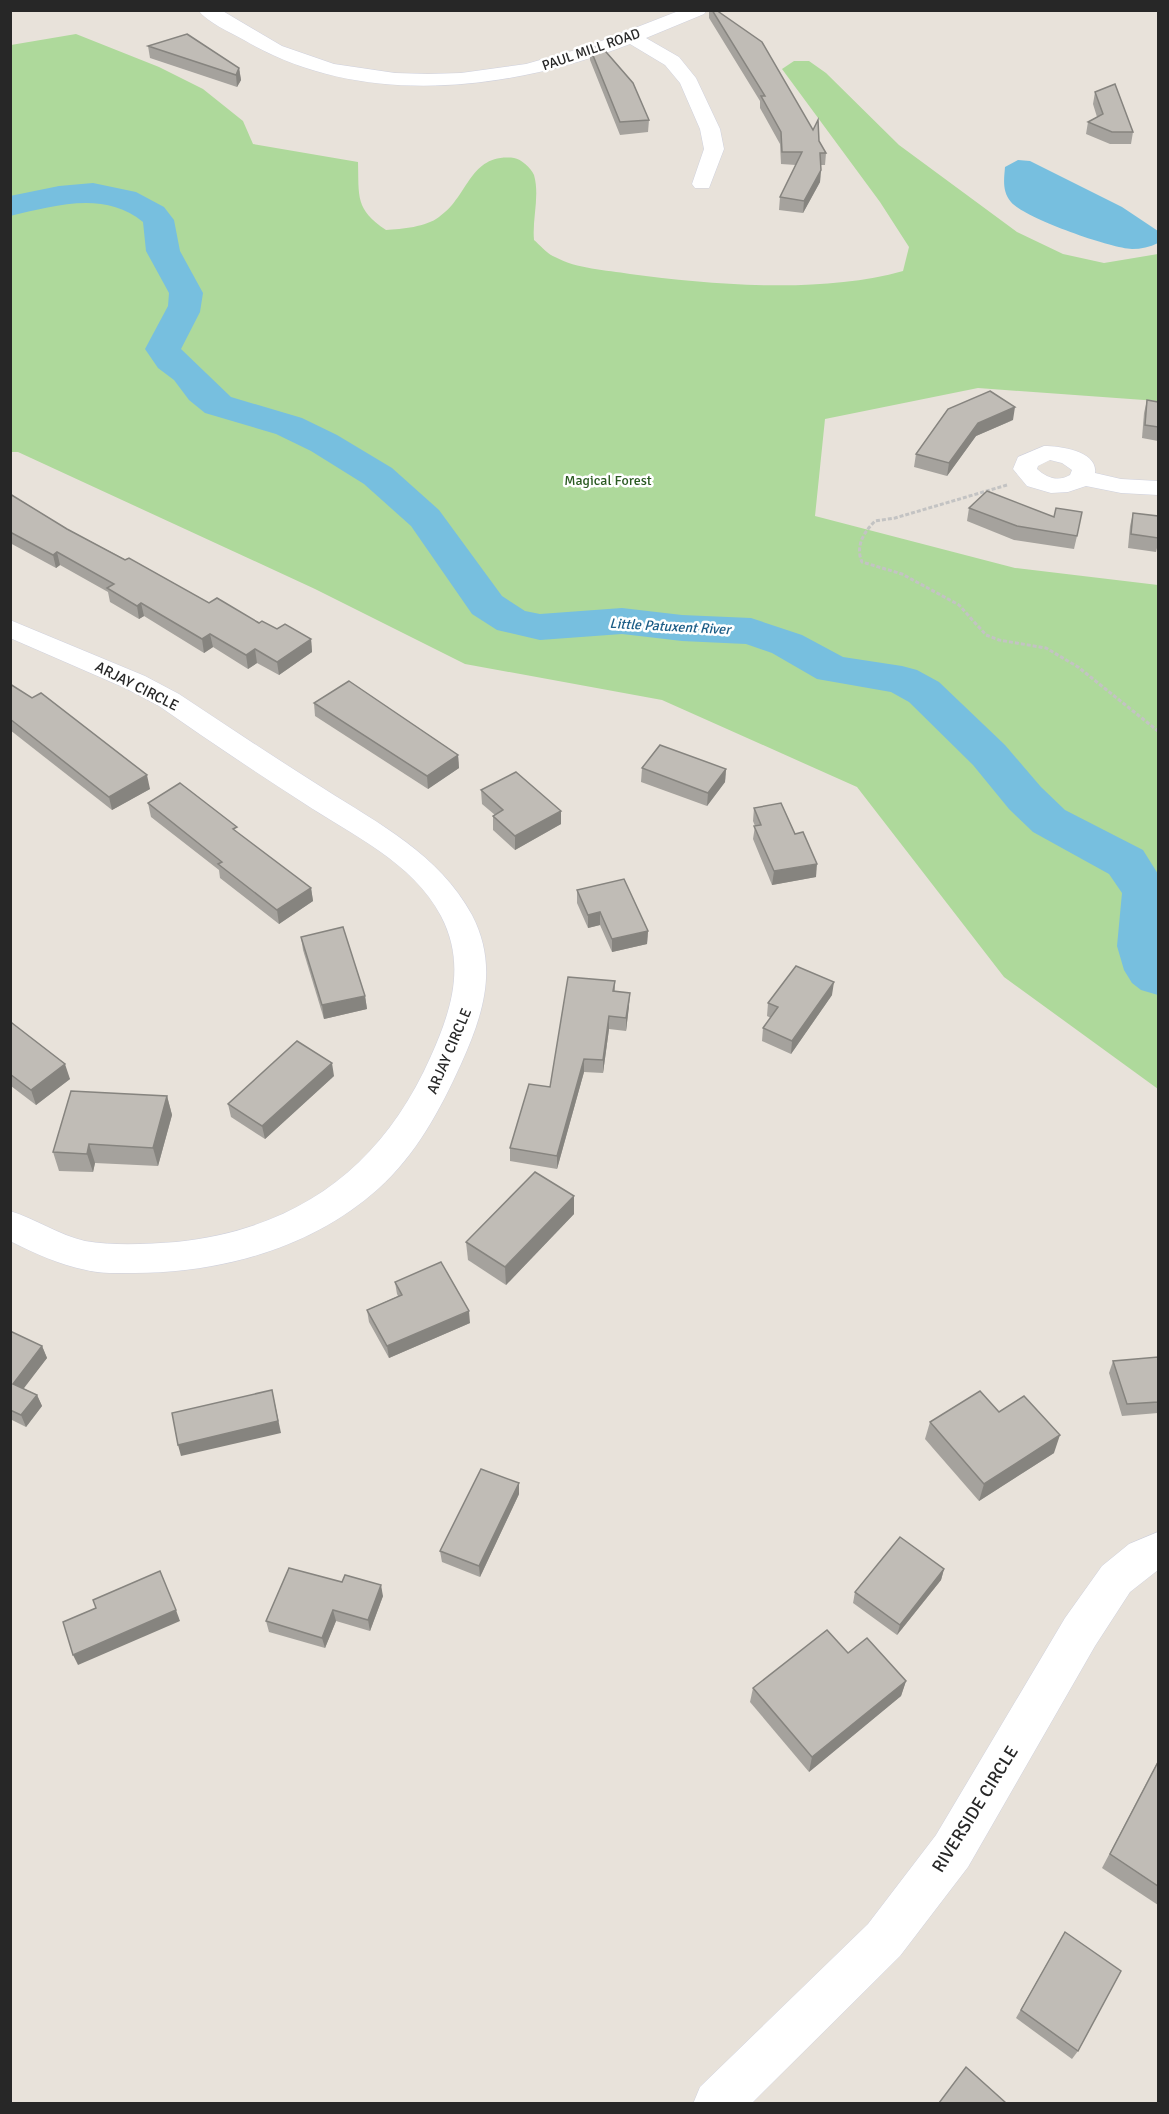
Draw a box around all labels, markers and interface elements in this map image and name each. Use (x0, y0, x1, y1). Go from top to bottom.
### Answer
street label: PAUL MILL ROAD (540, 25, 642, 74)
park label: Magical Forest (564, 472, 652, 489)
water label: Little Patuxent River (609, 615, 733, 638)
street label: ARJAY CIRCLE (92, 657, 182, 715)
street label: ARJAY CIRCLE (423, 1005, 475, 1097)
street label: RIVERSIDE CIRCLE (927, 1741, 1023, 1877)

